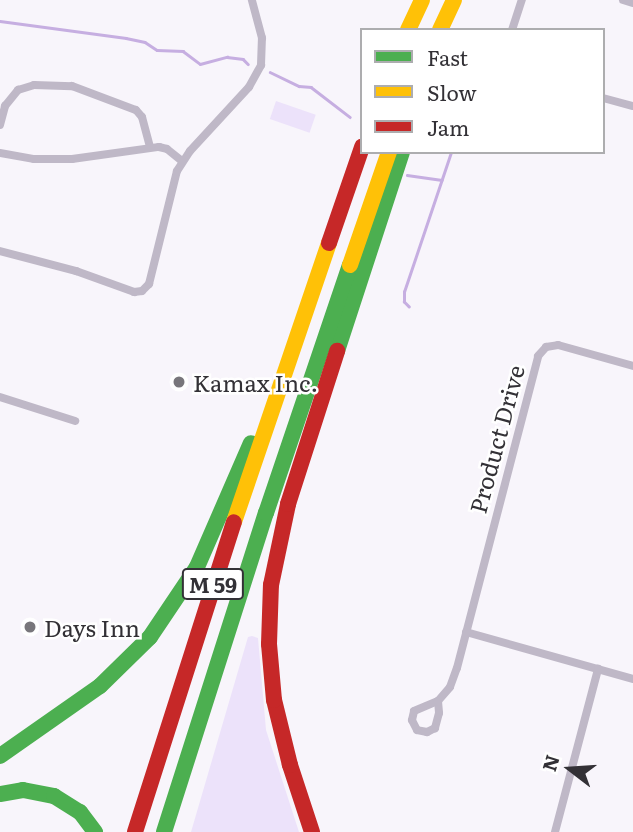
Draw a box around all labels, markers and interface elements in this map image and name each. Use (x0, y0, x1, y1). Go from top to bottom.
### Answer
legend (360, 28, 605, 154)
text: Fast (427, 41, 468, 72)
text: Slow (427, 76, 477, 107)
text: Jam (427, 111, 469, 142)
street label: Product Drive (463, 362, 529, 516)
place label: Kamax Inc. (193, 368, 318, 396)
marker: Kamax Inc. (171, 374, 187, 390)
road number: M 59 (182, 566, 244, 602)
place label: Days Inn (44, 613, 140, 641)
marker: Days Inn (22, 619, 38, 635)
north arrow (535, 734, 605, 804)
text: N (534, 751, 566, 775)

